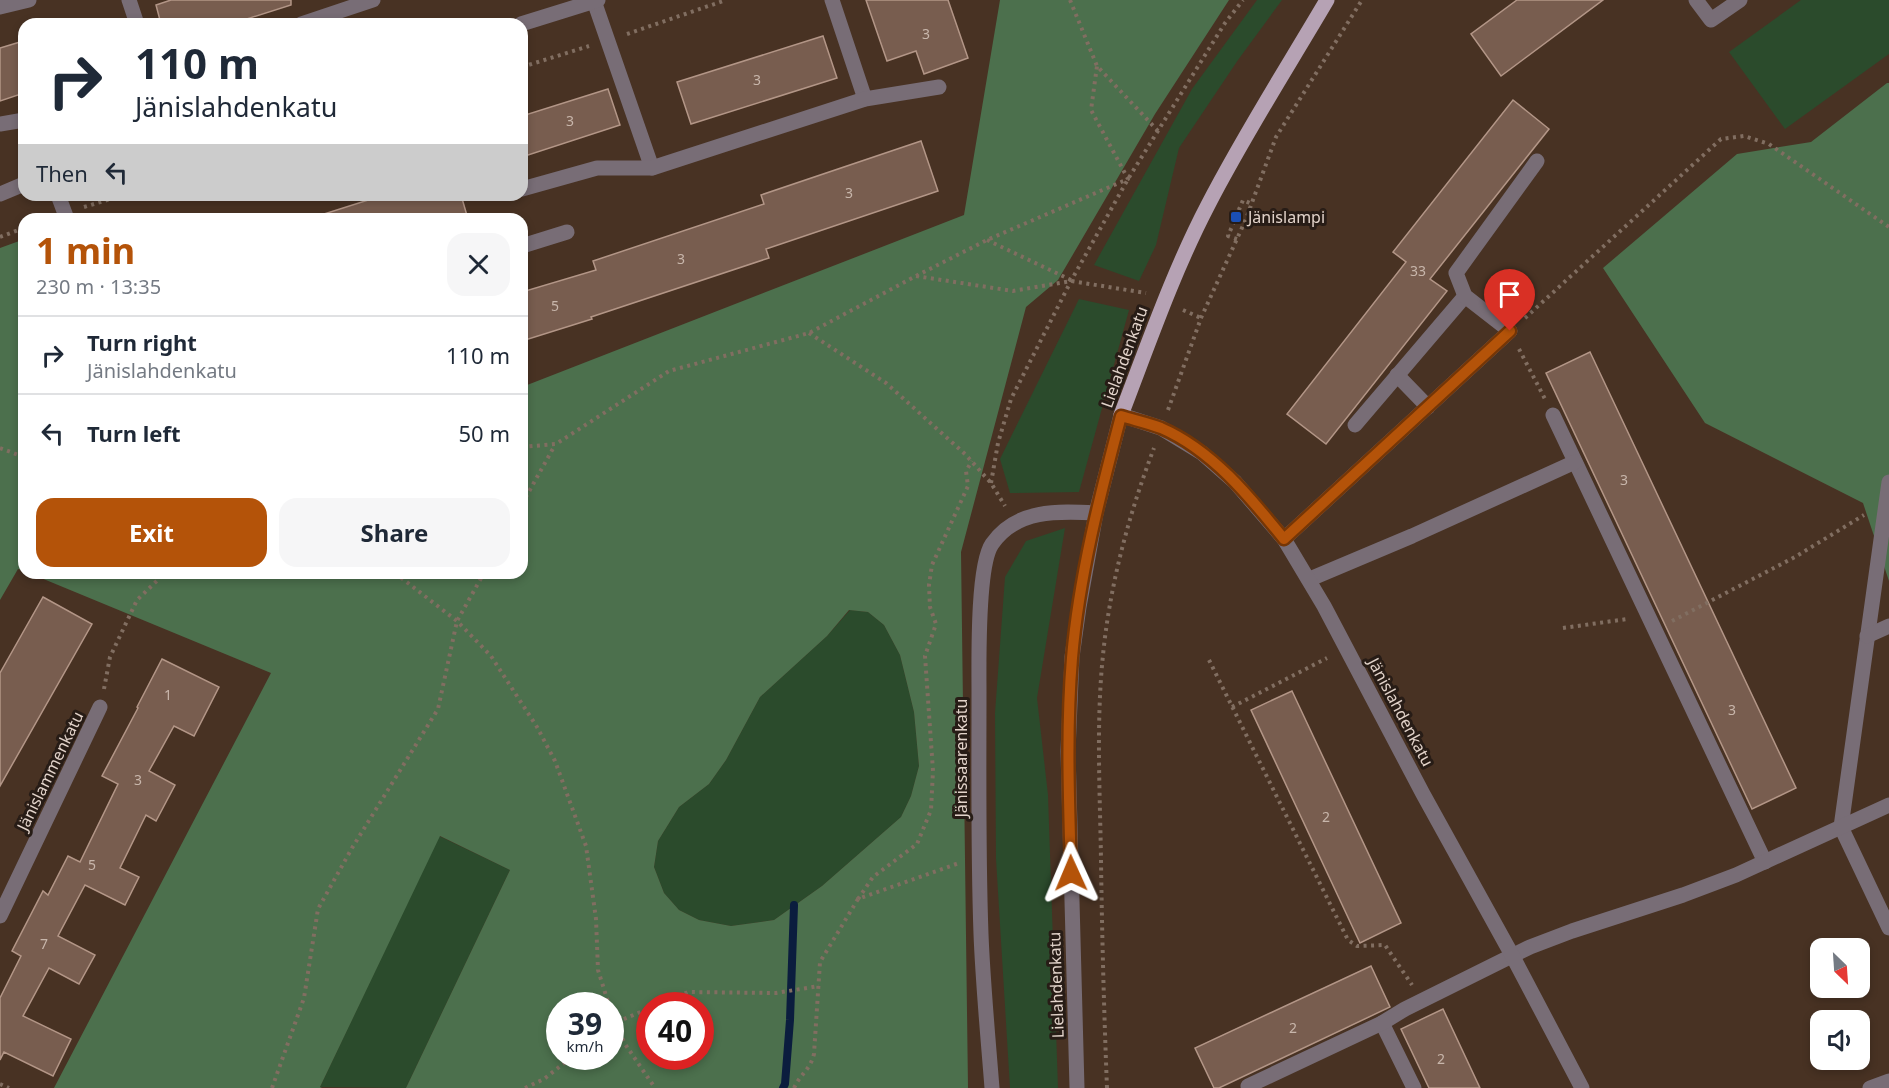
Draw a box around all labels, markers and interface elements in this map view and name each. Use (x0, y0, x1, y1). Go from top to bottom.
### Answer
house number: 3 (922, 24, 930, 43)
text: 110 m (135, 34, 259, 91)
icon: right (36, 42, 114, 120)
house number: 3 (753, 70, 761, 89)
text: Jänislahdenkatu (135, 88, 337, 125)
house number: 3 (566, 111, 574, 130)
icon: left (100, 156, 133, 189)
text: Then (36, 158, 88, 188)
house number: 3 (845, 183, 853, 202)
place label: Jänislampi (1246, 206, 1325, 228)
marker: Jänislampi (1229, 210, 1243, 224)
text: 1 min (36, 226, 135, 275)
button: close (447, 233, 510, 296)
house number: 3 (677, 249, 685, 268)
house number: 33 (1410, 261, 1426, 280)
pin (1484, 269, 1535, 331)
text: 230 m · 13:35 (36, 273, 161, 300)
icon: arrive (1493, 278, 1526, 311)
house number: 5 (551, 296, 559, 315)
street label: Lielahdenkatu (1095, 303, 1153, 411)
text: Turn right (87, 327, 197, 357)
icon: right (36, 339, 69, 372)
text: 110 m (446, 340, 510, 370)
text: Jänislahdenkatu (87, 357, 237, 384)
icon: left (36, 417, 69, 450)
text: Turn left (87, 418, 181, 448)
text: 50 m (459, 418, 510, 448)
house number: 3 (1620, 470, 1628, 489)
button: Exit (36, 498, 267, 567)
button: Share (279, 498, 510, 567)
street label: Jänislahdenkatu (1362, 652, 1439, 770)
house number: 1 (164, 685, 172, 704)
street label: Jänissaarenkatu (950, 698, 972, 820)
house number: 3 (1728, 700, 1736, 719)
street label: Jänislammenkatu (11, 708, 88, 836)
house number: 3 (134, 770, 142, 789)
house number: 2 (1322, 807, 1330, 826)
position arrow (1039, 841, 1103, 905)
house number: 5 (88, 855, 96, 874)
street label: Lielahdenkatu (1043, 931, 1069, 1039)
house number: 7 (40, 934, 48, 953)
north arrow (1810, 938, 1870, 998)
map controls (1810, 938, 1870, 1070)
speed limit sign: 40 (636, 992, 714, 1070)
text: 39 (568, 1003, 602, 1044)
button: sound (1810, 1010, 1870, 1070)
house number: 2 (1289, 1018, 1297, 1037)
text: km/h (567, 1036, 603, 1056)
house number: 2 (1437, 1049, 1445, 1068)

